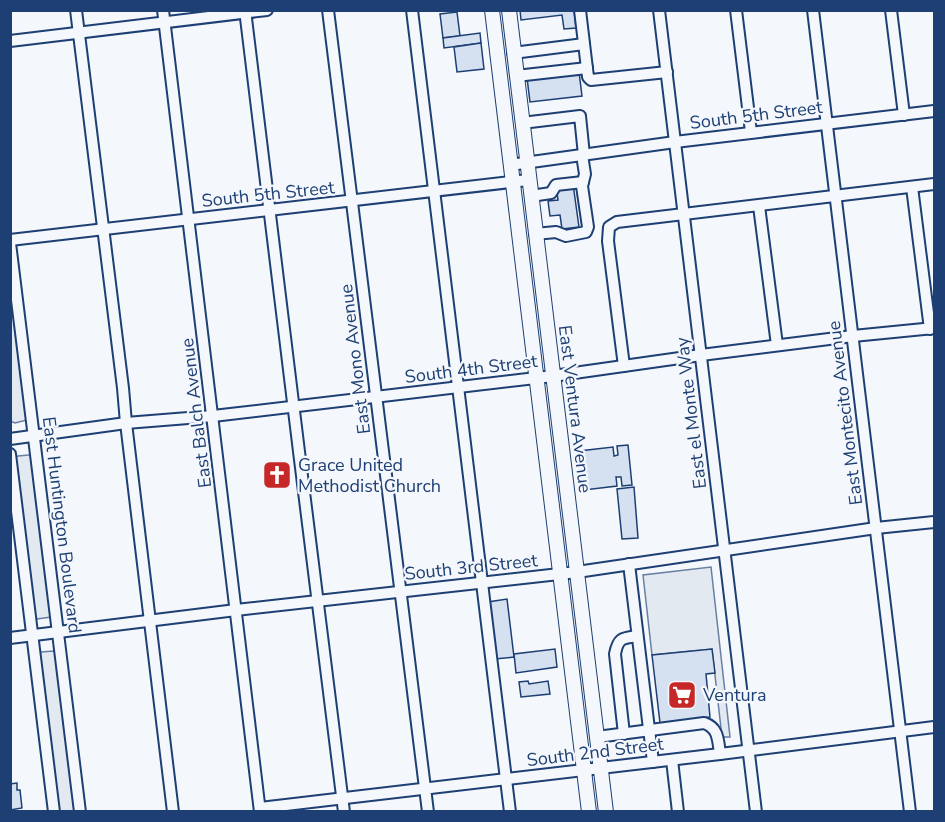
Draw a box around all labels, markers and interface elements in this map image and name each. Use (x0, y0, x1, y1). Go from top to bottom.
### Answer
street label: South 5th Street (688, 95, 824, 135)
street label: South 5th Street (200, 175, 336, 213)
street label: East Mono Avenue (334, 283, 376, 435)
street label: East Montecito Avenue (822, 320, 868, 506)
street label: East Ventura Avenue (553, 324, 597, 494)
street label: East el Monte Way (670, 335, 712, 490)
street label: East Balch Avenue (175, 337, 217, 489)
street label: South 4th Street (403, 349, 539, 389)
street label: East Huntington Boulevard (37, 415, 87, 635)
place label: Grace United Methodist Church (298, 453, 441, 498)
church icon: Grace United Methodist Church (261, 459, 293, 491)
street label: South 3rd Street (403, 548, 539, 586)
supermarket icon: Ventura (666, 679, 698, 711)
place label: Ventura (702, 683, 766, 707)
street label: South 2nd Street (525, 732, 665, 772)

